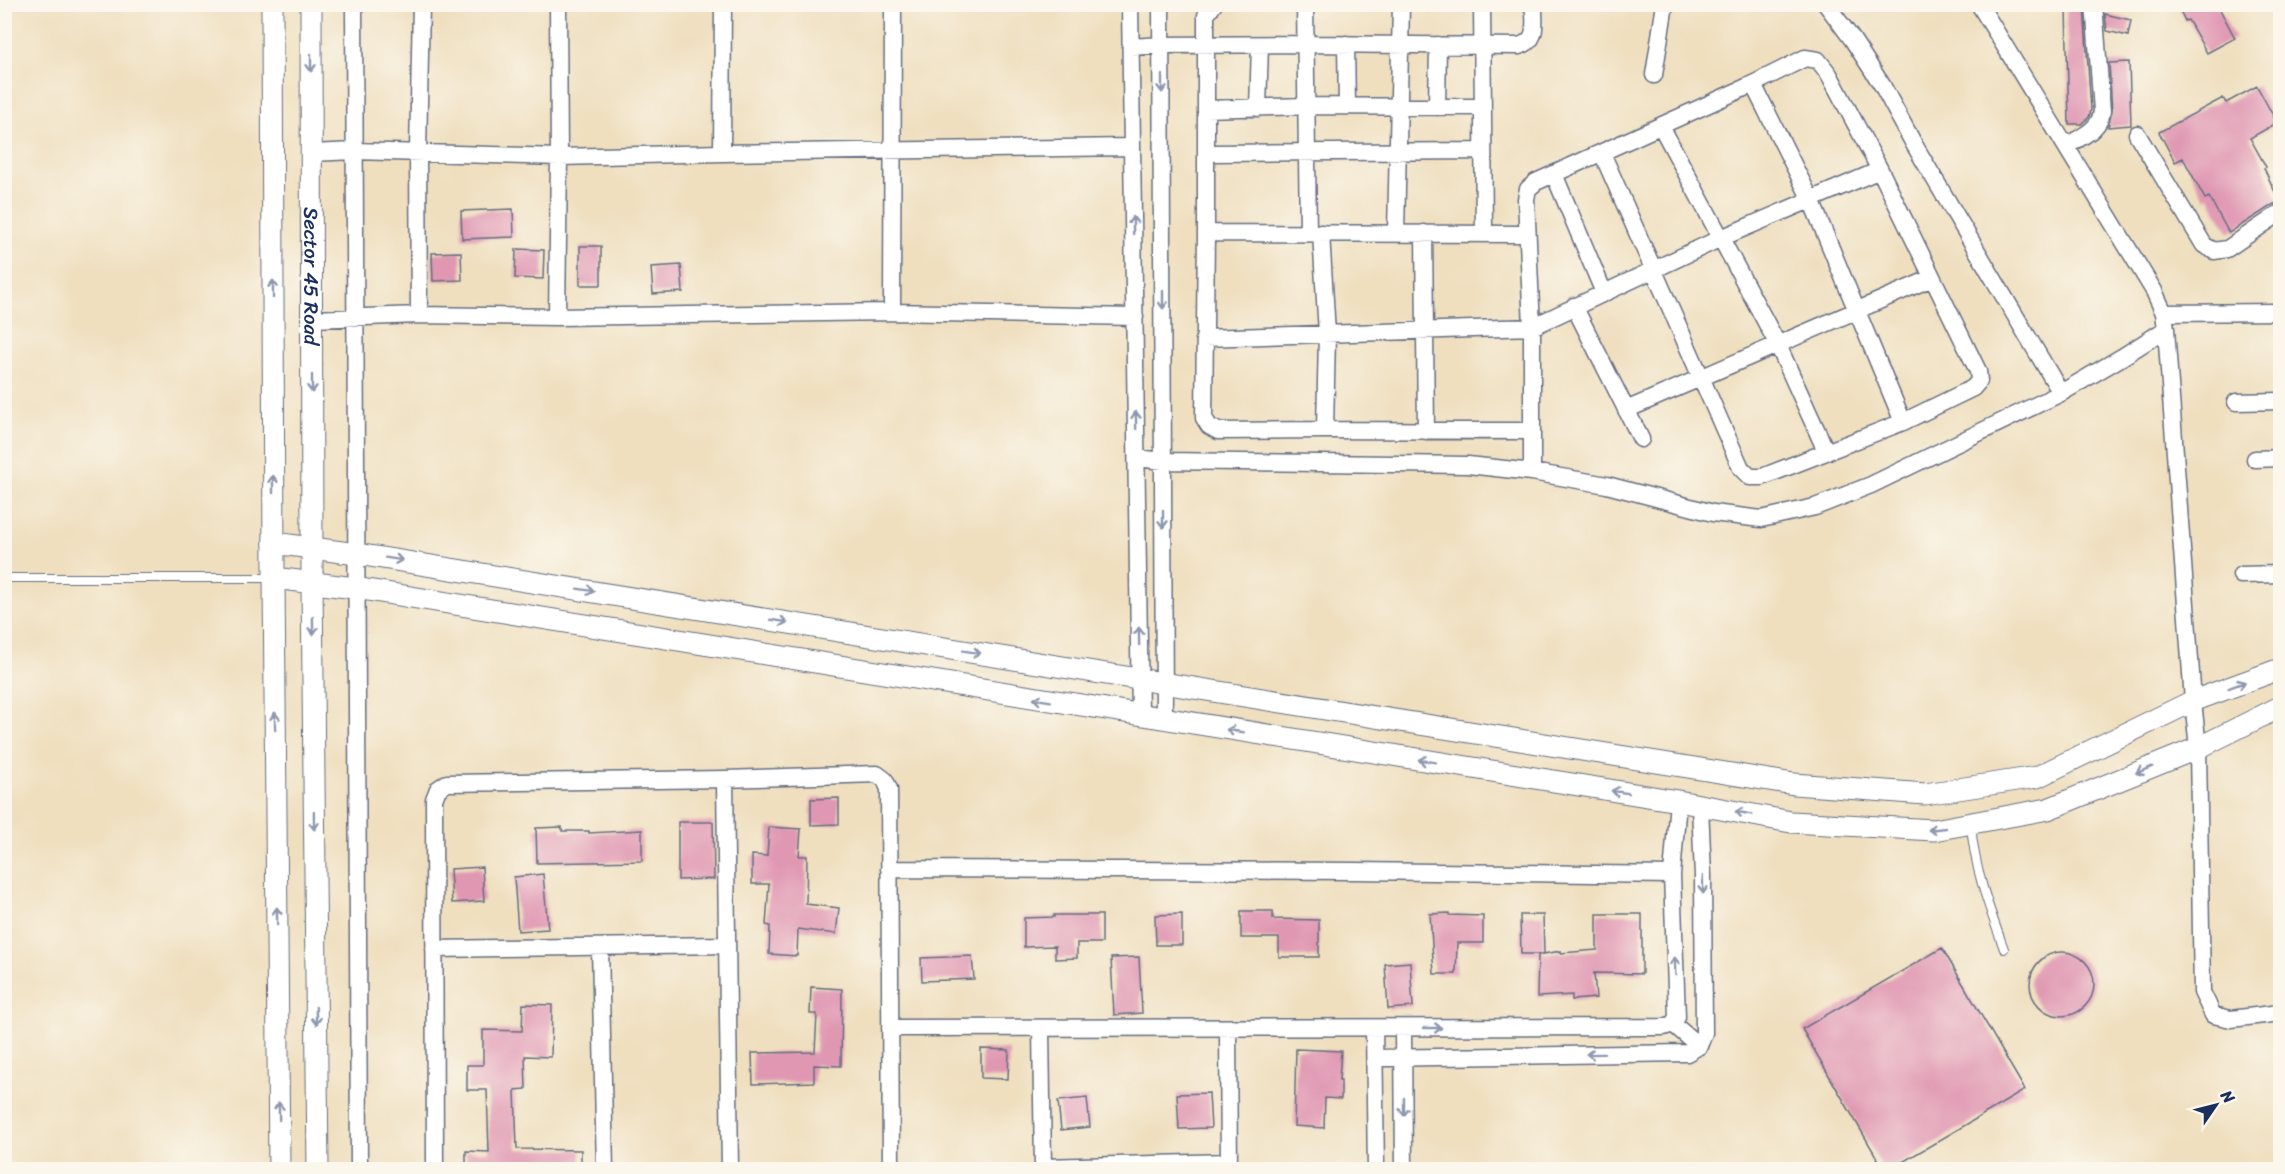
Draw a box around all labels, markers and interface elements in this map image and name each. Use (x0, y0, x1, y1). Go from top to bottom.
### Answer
one-way arrow (305, 52, 317, 72)
one-way arrow (1156, 73, 1168, 93)
street label: Sector 45 Road (293, 207, 329, 346)
one-way arrow (1127, 216, 1139, 236)
one-way arrow (267, 280, 279, 300)
one-way arrow (1157, 289, 1169, 309)
one-way arrow (306, 373, 318, 393)
one-way arrow (1130, 411, 1142, 431)
one-way arrow (267, 475, 279, 495)
one-way arrow (1158, 509, 1169, 529)
one-way arrow (384, 554, 403, 565)
one-way arrow (576, 585, 596, 596)
one-way arrow (307, 616, 319, 636)
one-way arrow (769, 616, 788, 627)
one-way arrow (1133, 627, 1145, 647)
one-way arrow (961, 647, 981, 658)
one-way arrow (2227, 678, 2245, 689)
one-way arrow (1033, 694, 1053, 705)
one-way arrow (269, 712, 281, 732)
one-way arrow (1226, 725, 1245, 736)
one-way arrow (1418, 756, 1438, 767)
one-way arrow (2135, 765, 2154, 776)
one-way arrow (1611, 786, 1630, 797)
one-way arrow (1734, 807, 1754, 818)
one-way arrow (309, 811, 320, 831)
one-way arrow (1928, 824, 1948, 835)
one-way arrow (1697, 874, 1709, 894)
one-way arrow (271, 907, 283, 927)
one-way arrow (1669, 957, 1681, 977)
one-way arrow (310, 1006, 322, 1026)
one-way arrow (1422, 1022, 1442, 1034)
one-way arrow (1585, 1048, 1605, 1060)
north arrow (2186, 1075, 2246, 1135)
text: N (2212, 1083, 2243, 1110)
one-way arrow (1398, 1097, 1410, 1117)
one-way arrow (273, 1102, 284, 1122)

